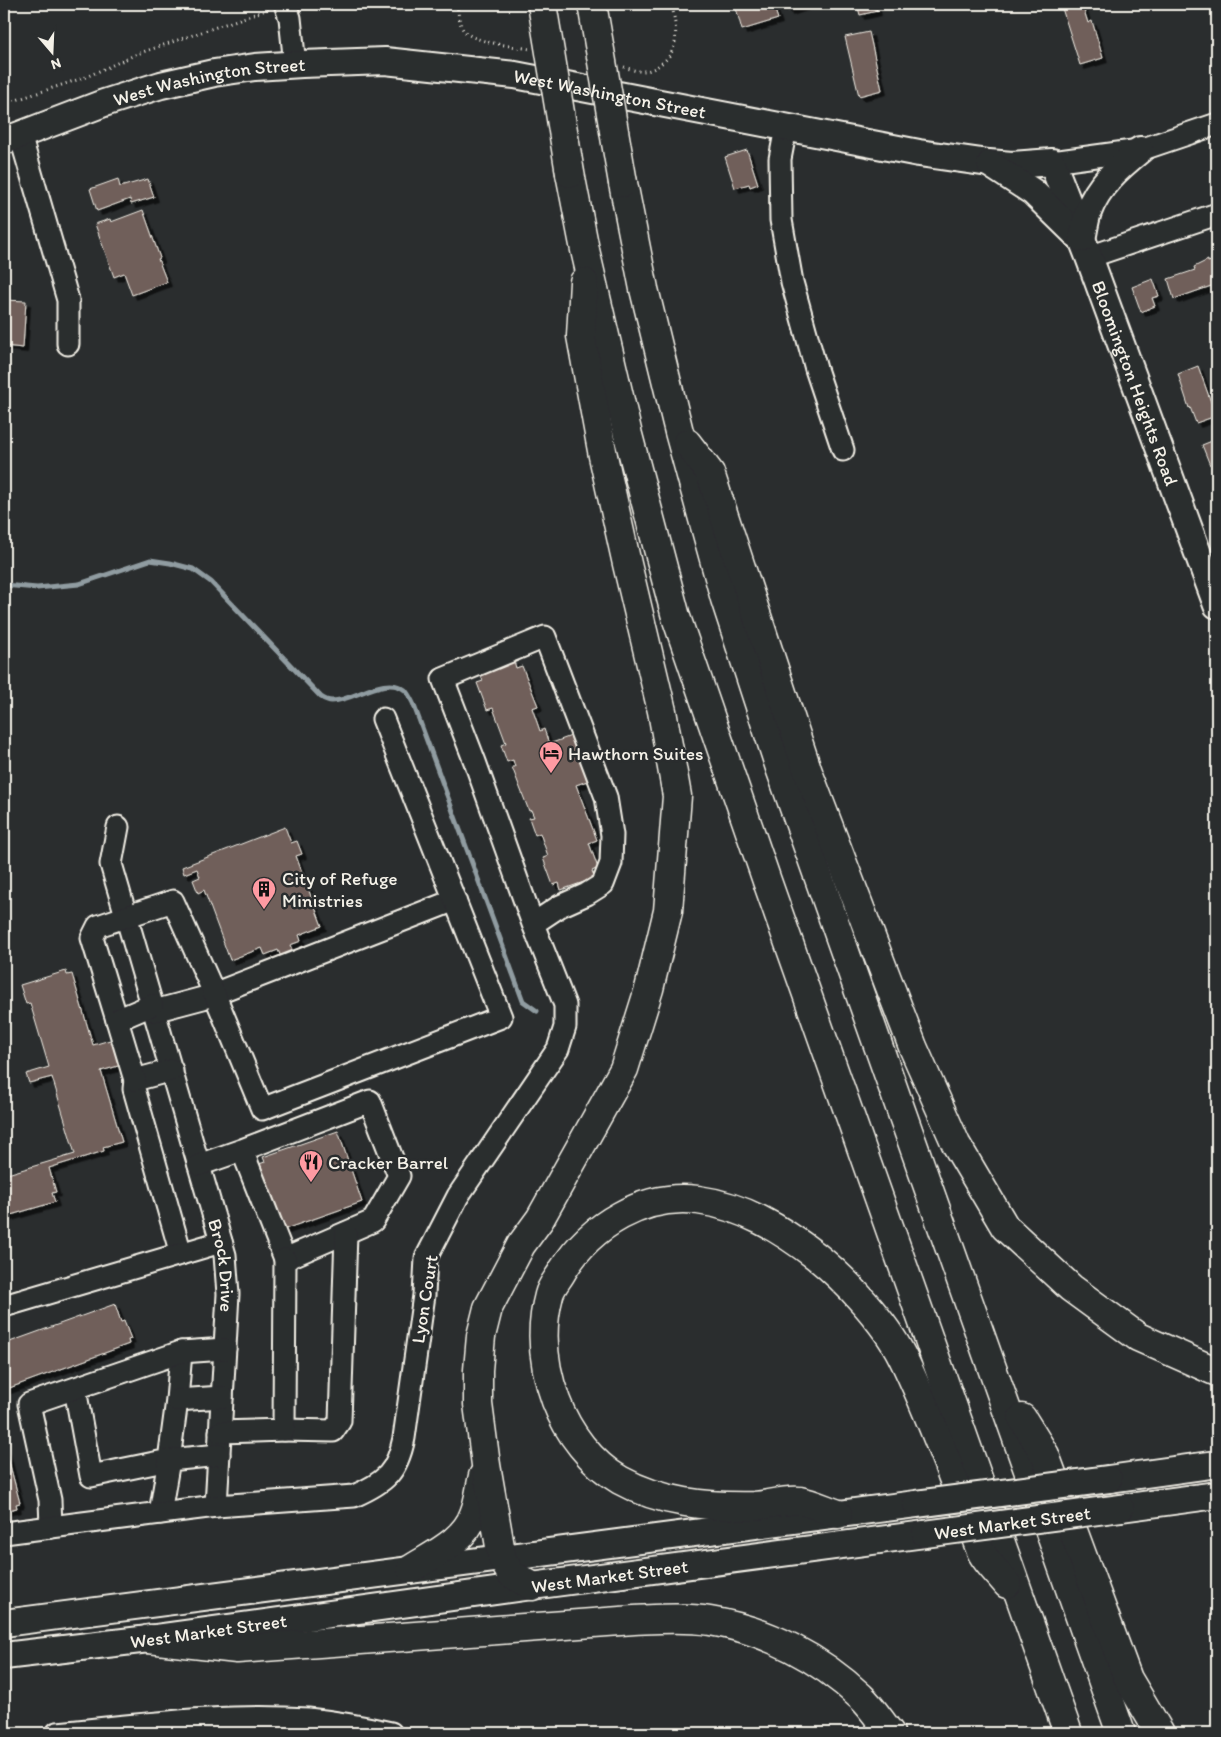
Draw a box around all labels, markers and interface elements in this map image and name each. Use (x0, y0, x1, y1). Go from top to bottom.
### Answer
north arrow (28, 28, 78, 78)
street label: West Washington Street (110, 53, 306, 111)
text: N (49, 54, 63, 73)
street label: West Washington Street (511, 64, 708, 124)
street label: Bloomington Heights Road (1087, 278, 1183, 489)
hotel icon: Hawthorn Suites (538, 740, 564, 774)
place label: Hawthorn Suites (568, 742, 704, 765)
place label: City of Refuge Ministries (282, 867, 398, 912)
building icon: City of Refuge Ministries (251, 876, 277, 910)
restaurant icon: Cracker Barrel (298, 1149, 324, 1183)
place label: Cracker Barrel (328, 1151, 449, 1174)
street label: Brock Drive (203, 1216, 239, 1313)
street label: Lyon Court (406, 1253, 443, 1345)
street label: West Market Street (933, 1501, 1092, 1545)
street label: West Market Street (530, 1554, 689, 1598)
street label: West Market Street (129, 1609, 288, 1653)

